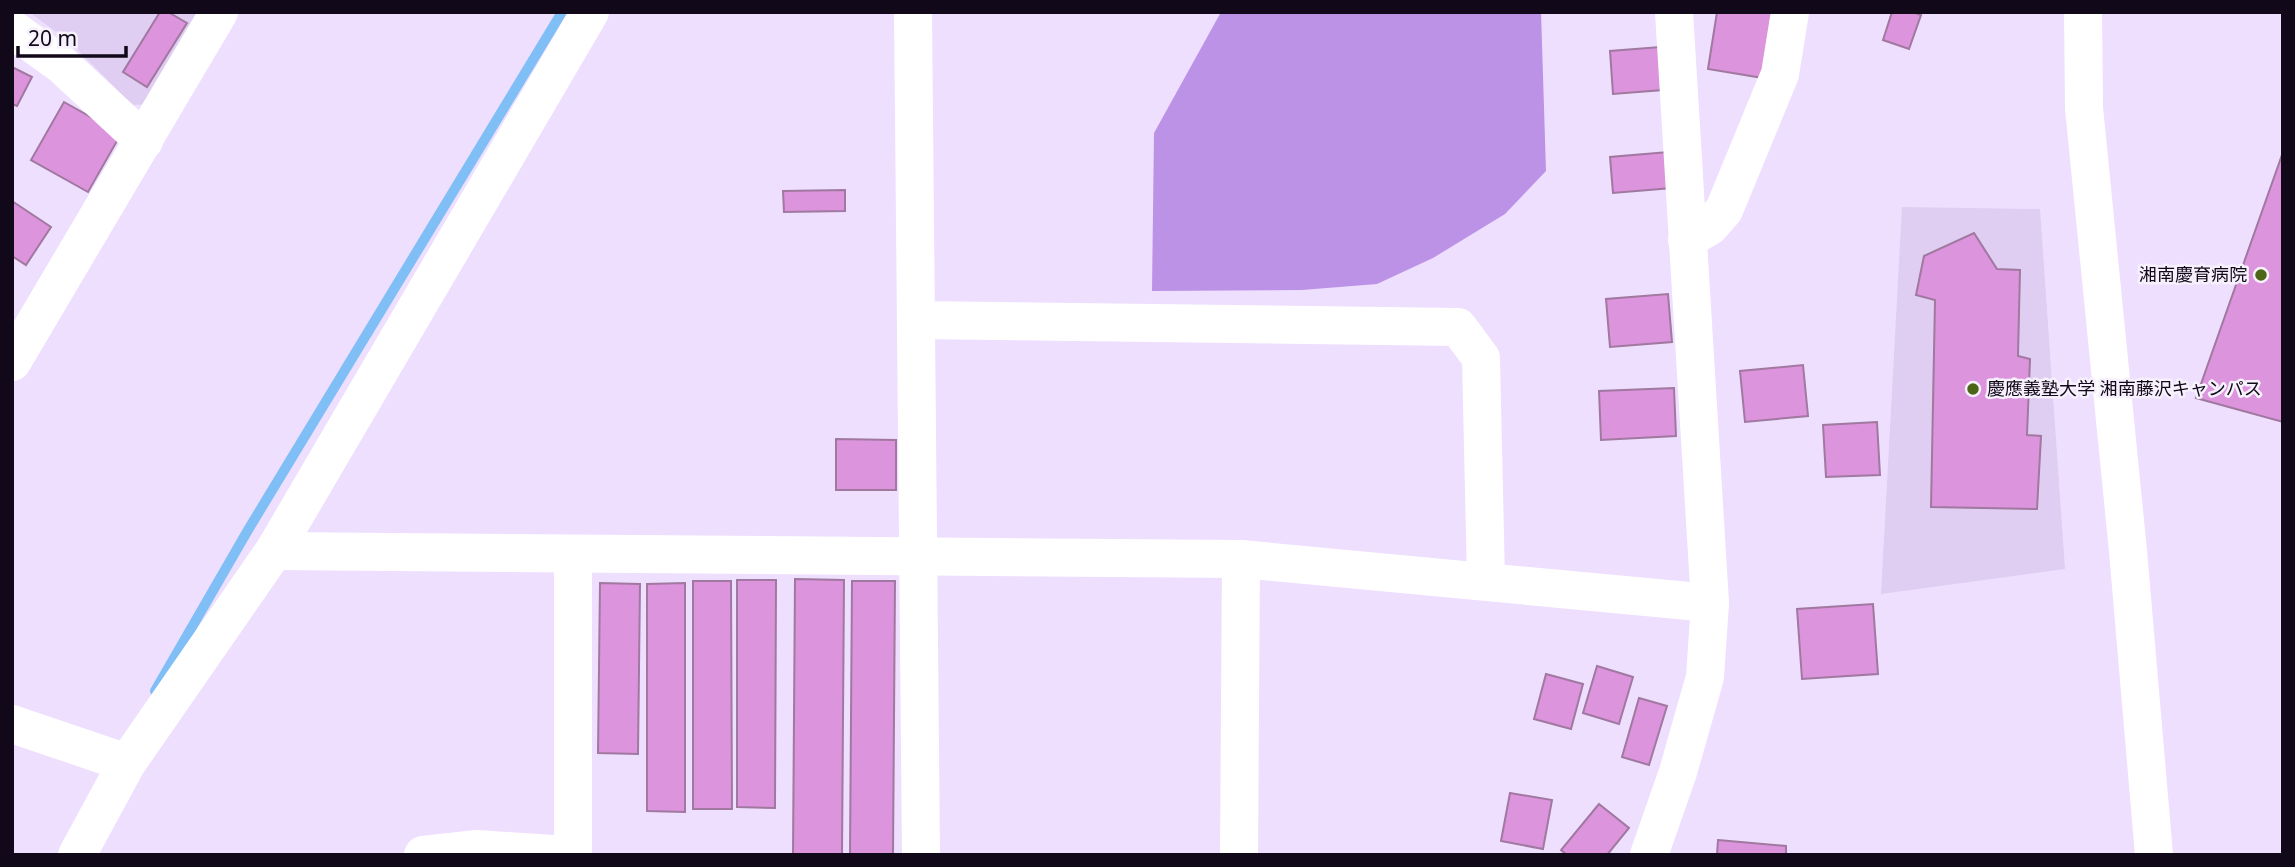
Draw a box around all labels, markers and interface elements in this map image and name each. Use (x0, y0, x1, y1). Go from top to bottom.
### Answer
scale bar (18, 14, 126, 58)
text: 20 m (28, 24, 77, 52)
place label: 湘南慶育病院 (2139, 262, 2247, 286)
marker: 湘南慶育病院 (2253, 267, 2269, 283)
place label: 慶應義塾大学 湘南藤沢キャンパス (1987, 376, 2262, 400)
marker: 慶應義塾大学 湘南藤沢キャンパス (1965, 381, 1981, 397)

